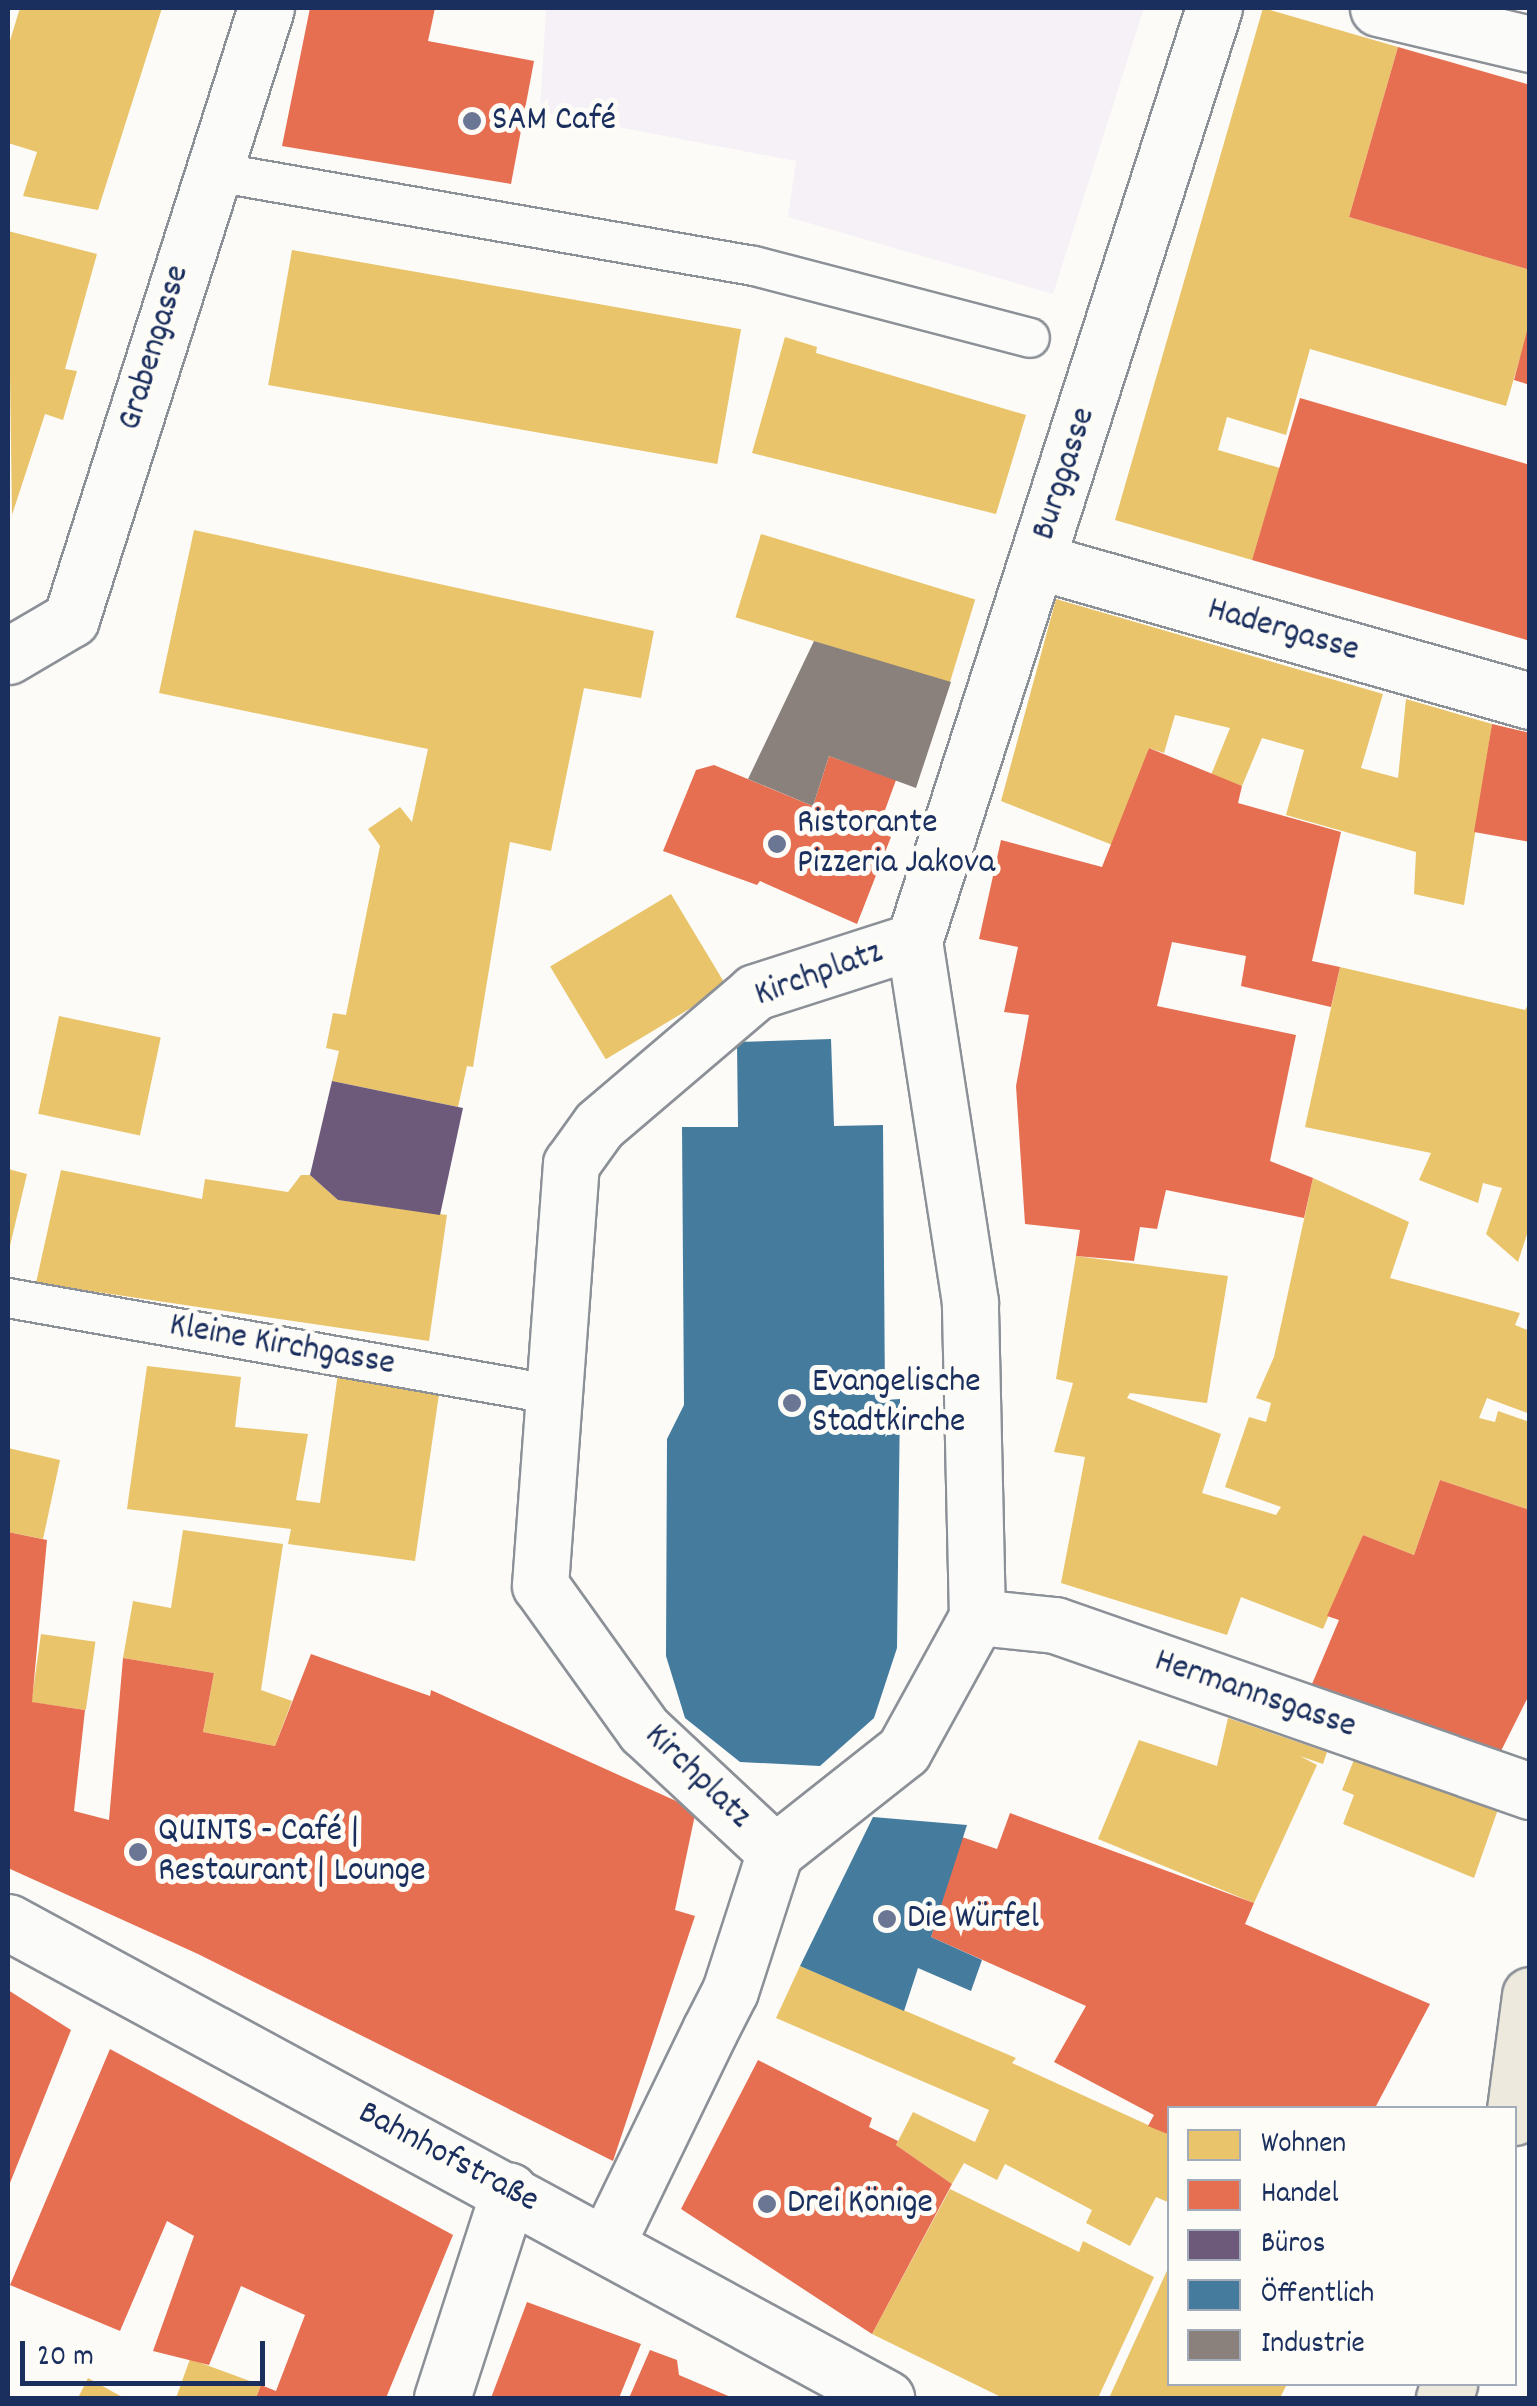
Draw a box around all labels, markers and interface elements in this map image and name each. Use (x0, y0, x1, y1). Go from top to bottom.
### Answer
place label: SAM Café (492, 100, 616, 142)
marker: SAM Café (461, 110, 483, 132)
street label: Grabengasse (110, 260, 200, 436)
street label: Burggasse (1024, 403, 1106, 545)
street label: Hadergasse (1202, 589, 1364, 673)
place label: Ristorante Pizzeria Jakova (797, 803, 995, 885)
marker: Ristorante Pizzeria Jakova (766, 833, 788, 855)
street label: Kirchplatz (749, 933, 889, 1017)
street label: Kleine Kirchgasse (166, 1306, 398, 1386)
place label: Evangelische Stadtkirche (812, 1362, 981, 1444)
marker: Evangelische Stadtkirche (781, 1392, 803, 1414)
street label: Hermannsgasse (1149, 1641, 1361, 1749)
street label: Kirchplatz (635, 1716, 759, 1838)
place label: QUINTS - Café | Restaurant | Lounge (158, 1811, 426, 1893)
marker: QUINTS - Café | Restaurant | Lounge (127, 1841, 149, 1863)
place label: Die Würfel (907, 1898, 1039, 1940)
marker: Die Würfel (876, 1908, 898, 1930)
street label: Bahnhofstraße (351, 2093, 545, 2223)
legend (1167, 2106, 1517, 2386)
text: Wohnen (1261, 2124, 1346, 2167)
text: Handel (1261, 2174, 1339, 2217)
place label: Drei Könige (787, 2183, 933, 2225)
marker: Drei Könige (756, 2193, 778, 2215)
text: Büros (1261, 2224, 1325, 2267)
text: Öffentlich (1261, 2274, 1374, 2317)
scale bar (25, 2321, 270, 2383)
text: Industrie (1261, 2324, 1365, 2367)
text: 20 m (37, 2337, 94, 2380)

